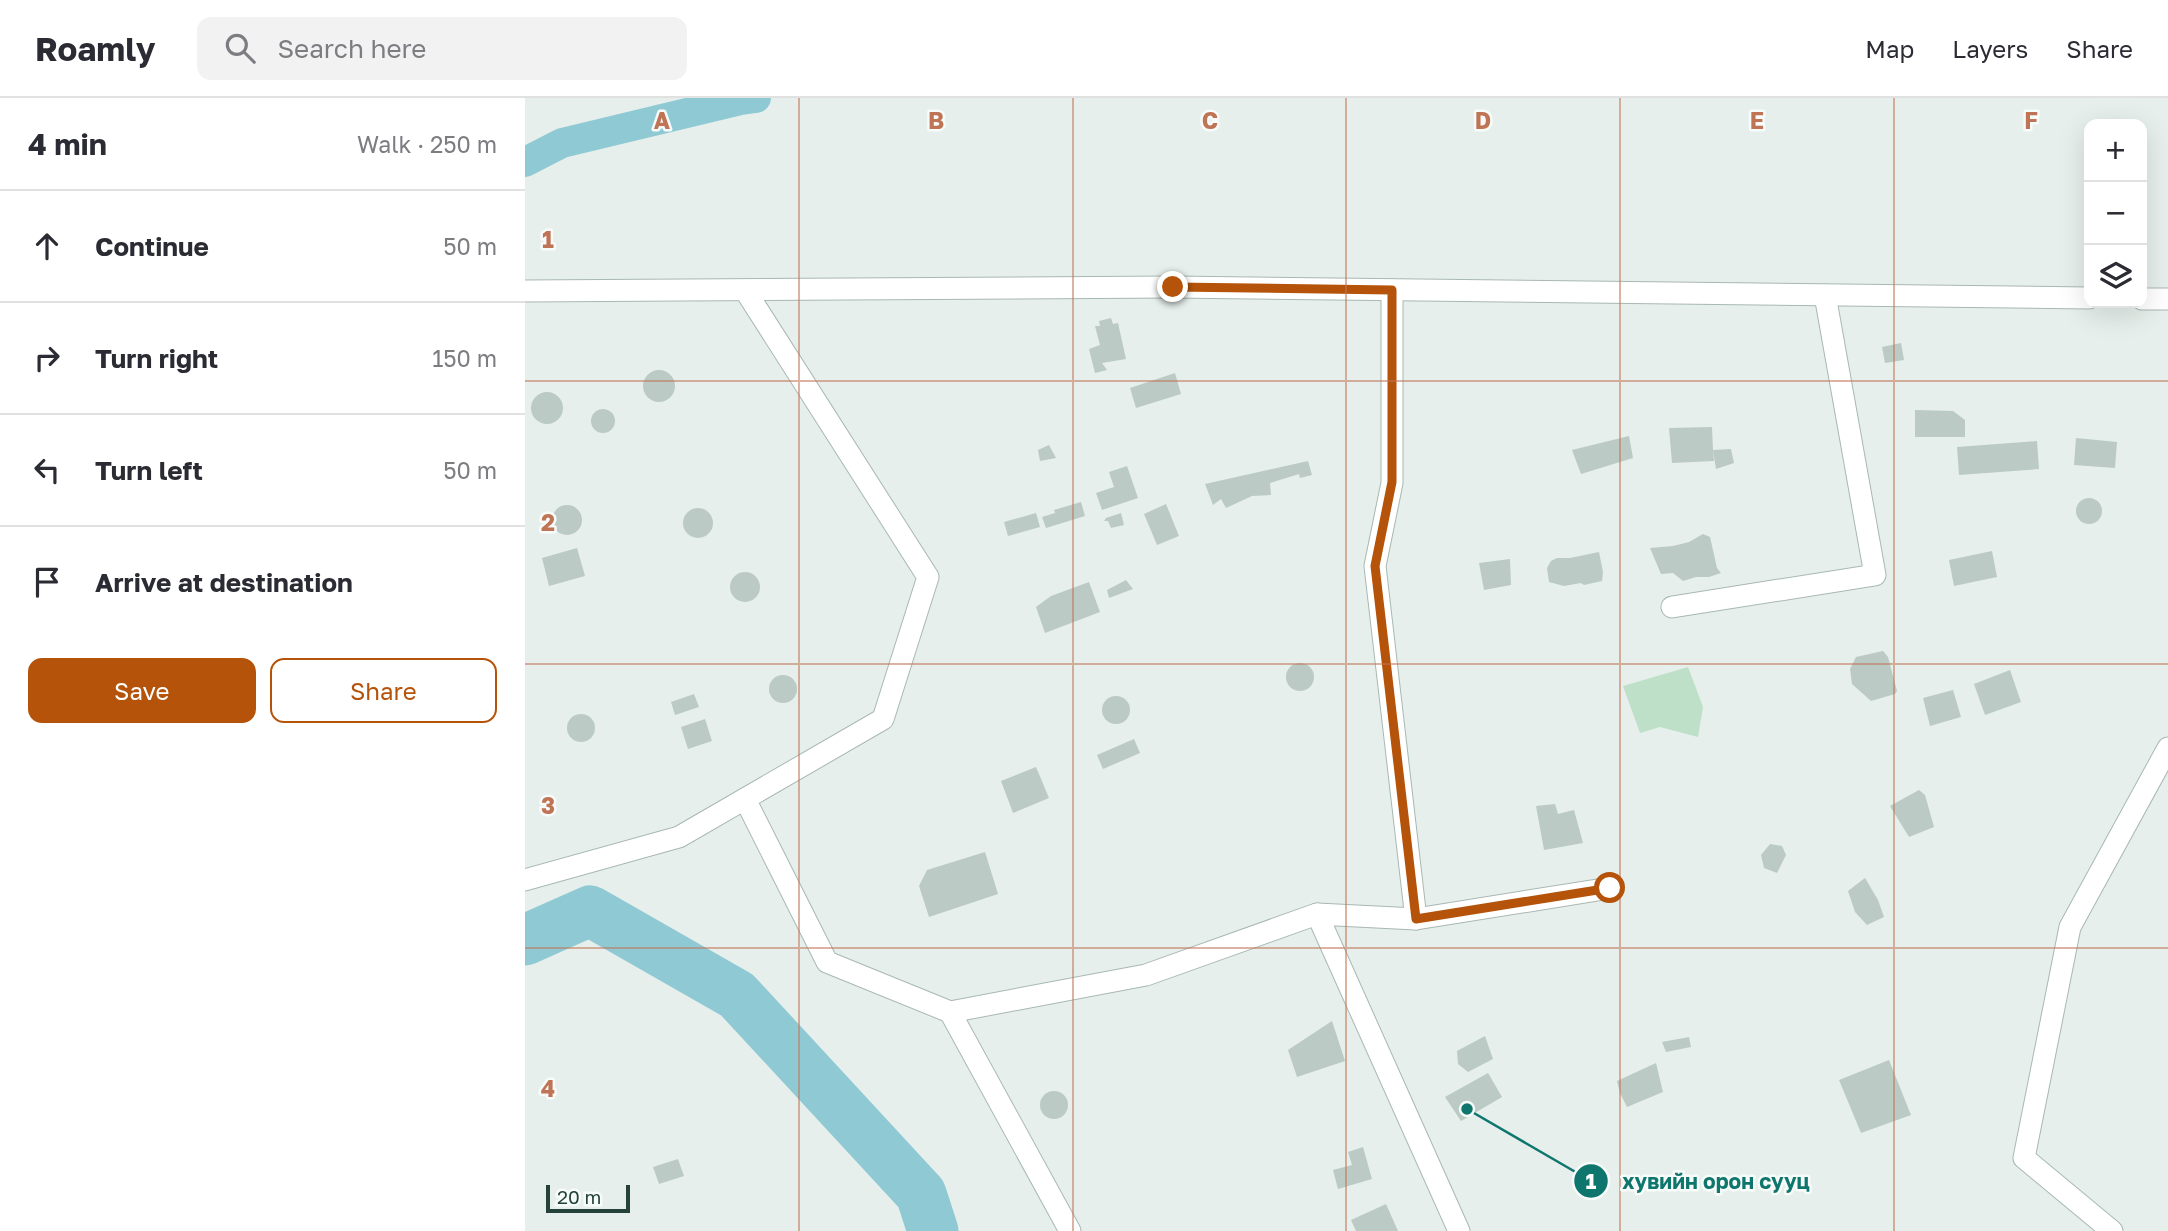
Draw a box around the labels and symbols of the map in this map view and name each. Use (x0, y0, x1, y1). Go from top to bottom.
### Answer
text: A (654, 106, 671, 134)
text: B (928, 106, 944, 134)
text: C (1202, 106, 1218, 134)
text: D (1475, 106, 1491, 134)
text: E (1750, 106, 1764, 134)
text: F (2024, 106, 2038, 134)
text: 1 (542, 225, 554, 253)
route end (1157, 271, 1188, 302)
text: 2 (541, 508, 555, 536)
text: 3 (541, 791, 555, 819)
route start (1594, 872, 1625, 903)
text: 4 (541, 1074, 555, 1102)
callout: хувийн орон сууц (1573, 1160, 1824, 1202)
text: 1 (1586, 1168, 1597, 1194)
text: хувийн орон сууц (1622, 1168, 1810, 1194)
scale bar (546, 1182, 630, 1214)

